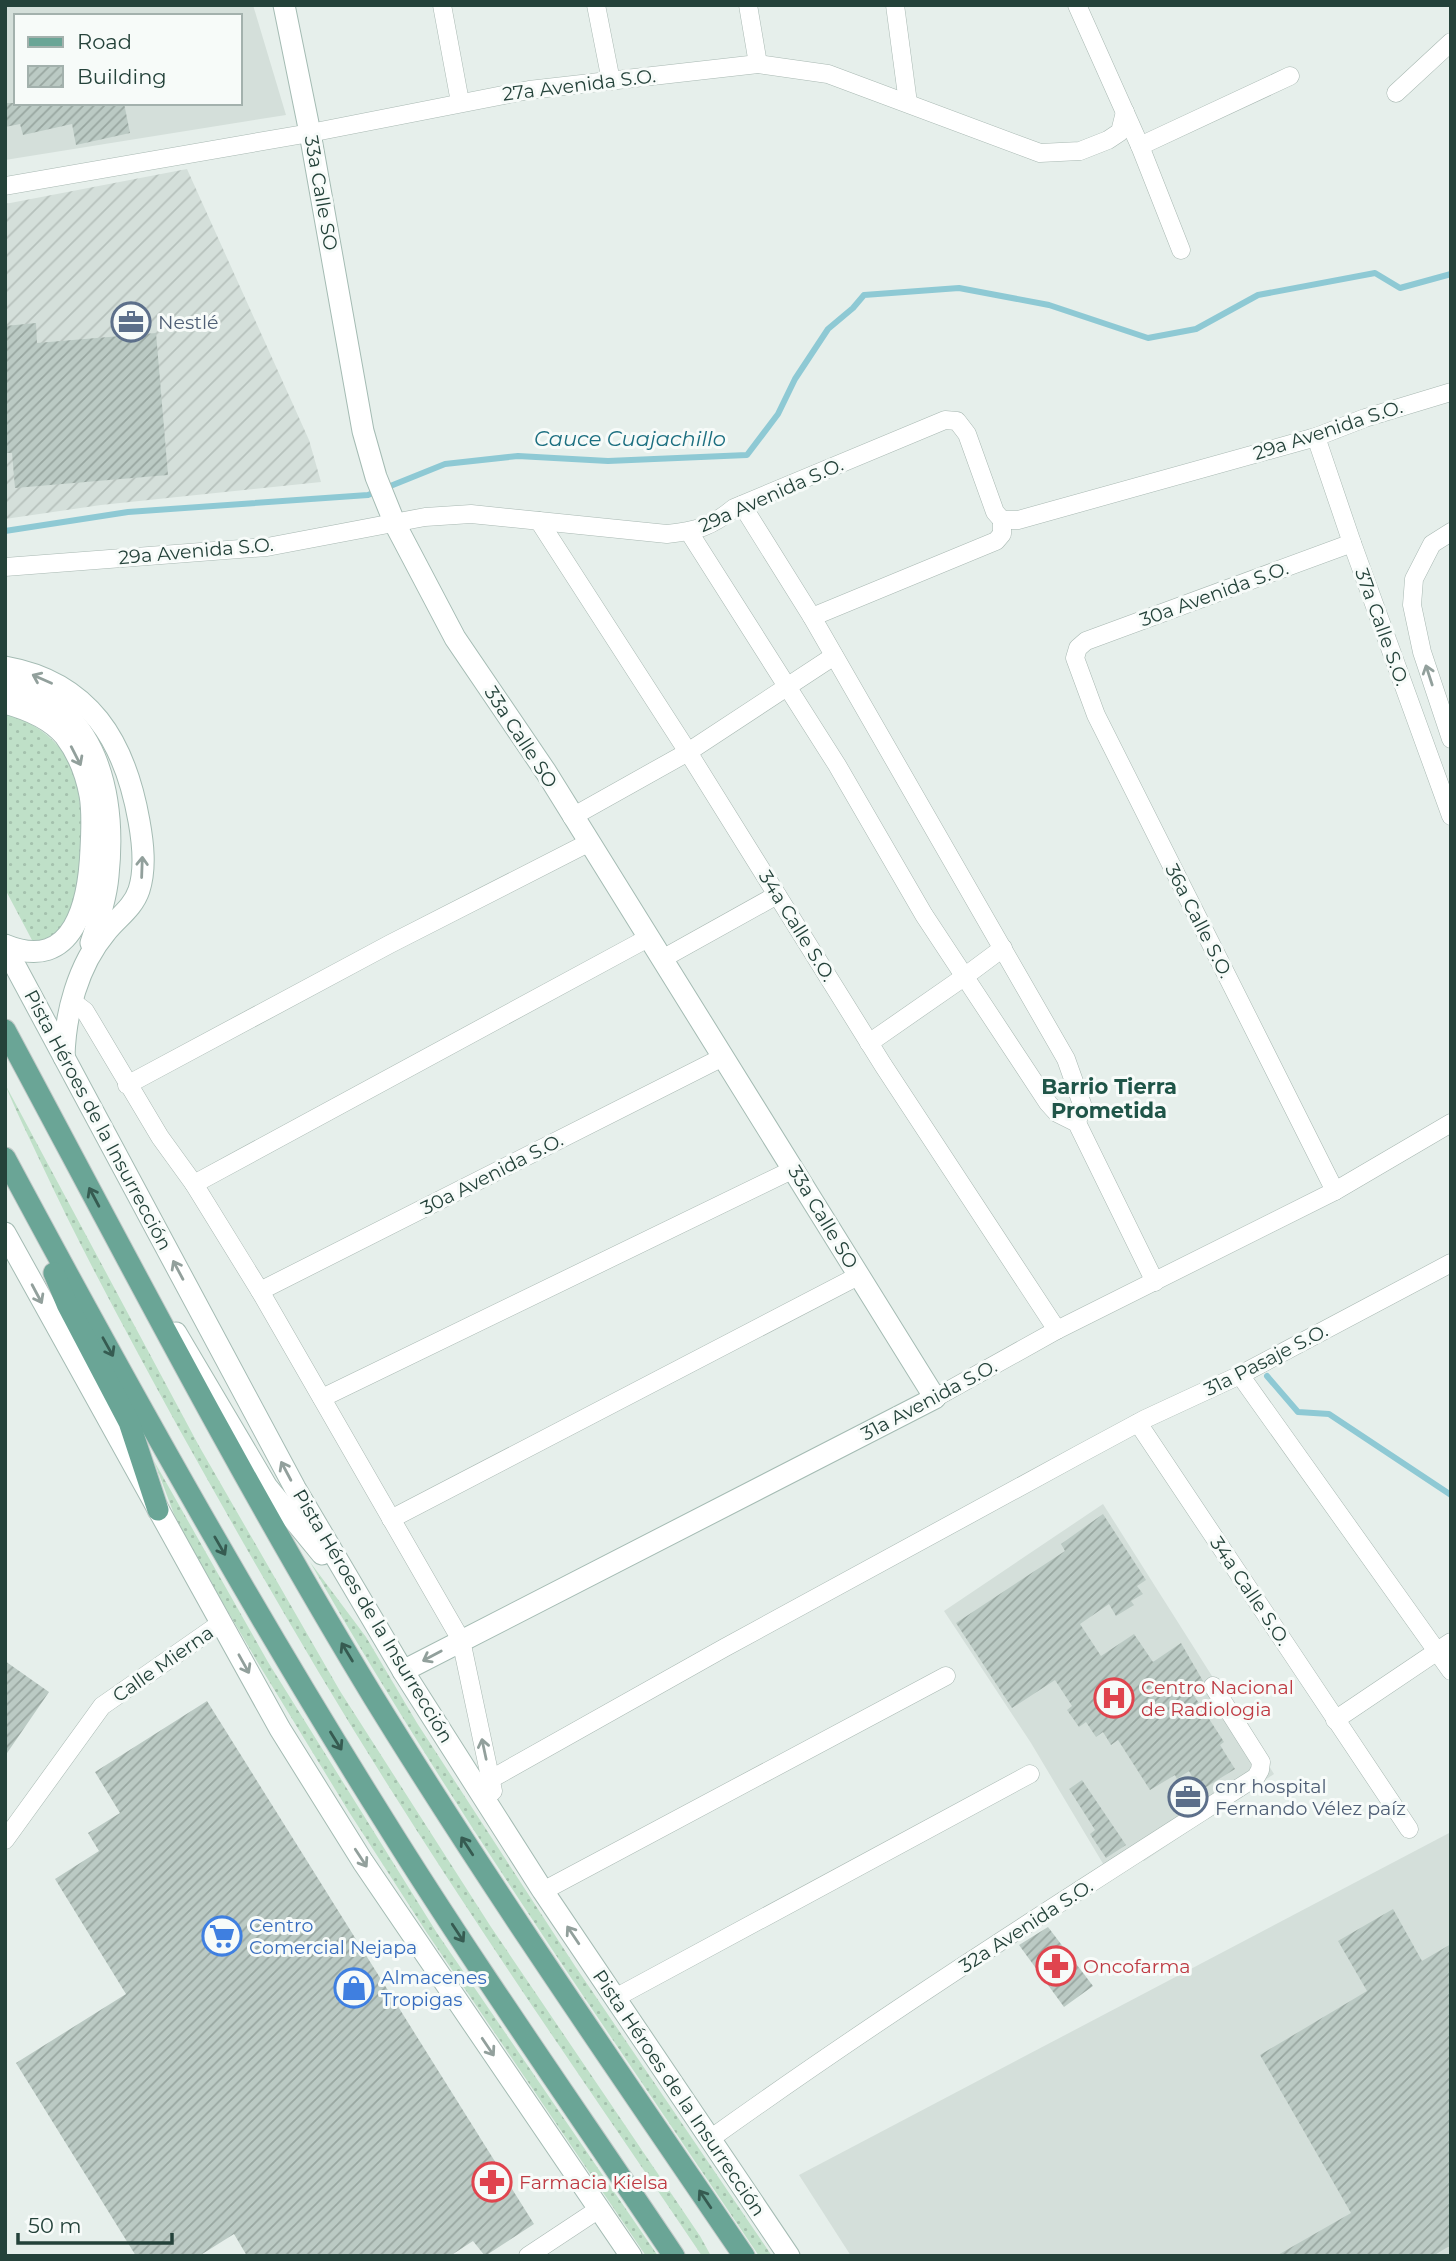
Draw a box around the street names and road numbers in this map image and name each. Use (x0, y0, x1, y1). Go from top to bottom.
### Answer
street label: 27a Avenida S.O. (501, 64, 657, 106)
street label: 33a Calle SO (300, 134, 342, 252)
street label: 29a Avenida S.O. (1251, 395, 1405, 465)
street label: 29a Avenida S.O. (695, 453, 847, 537)
street label: 29a Avenida S.O. (118, 533, 274, 569)
street label: 30a Avenida S.O. (1137, 556, 1291, 632)
street label: 37a Calle S.O. (1350, 565, 1414, 689)
street label: 33a Calle SO (480, 682, 562, 792)
street label: 36a Calle S.O. (1160, 860, 1238, 982)
street label: 34a Calle S.O. (754, 866, 840, 986)
street label: Pista Héroes de la Insurrección (19, 986, 177, 1254)
street label: 30a Avenida S.O. (417, 1128, 567, 1220)
street label: 33a Calle SO (783, 1161, 863, 1273)
street label: 31a Pasaje S.O. (1200, 1319, 1332, 1401)
street label: 31a Avenida S.O. (857, 1354, 1001, 1446)
street label: Pista Héroes de la Insurrección (288, 1485, 458, 1747)
street label: 34a Calle S.O. (1205, 1532, 1295, 1650)
street label: Calle Mierna (108, 1621, 218, 1707)
street label: 32a Avenida S.O. (955, 1874, 1097, 1978)
street label: Pista Héroes de la Insurrección (588, 1966, 770, 2220)

